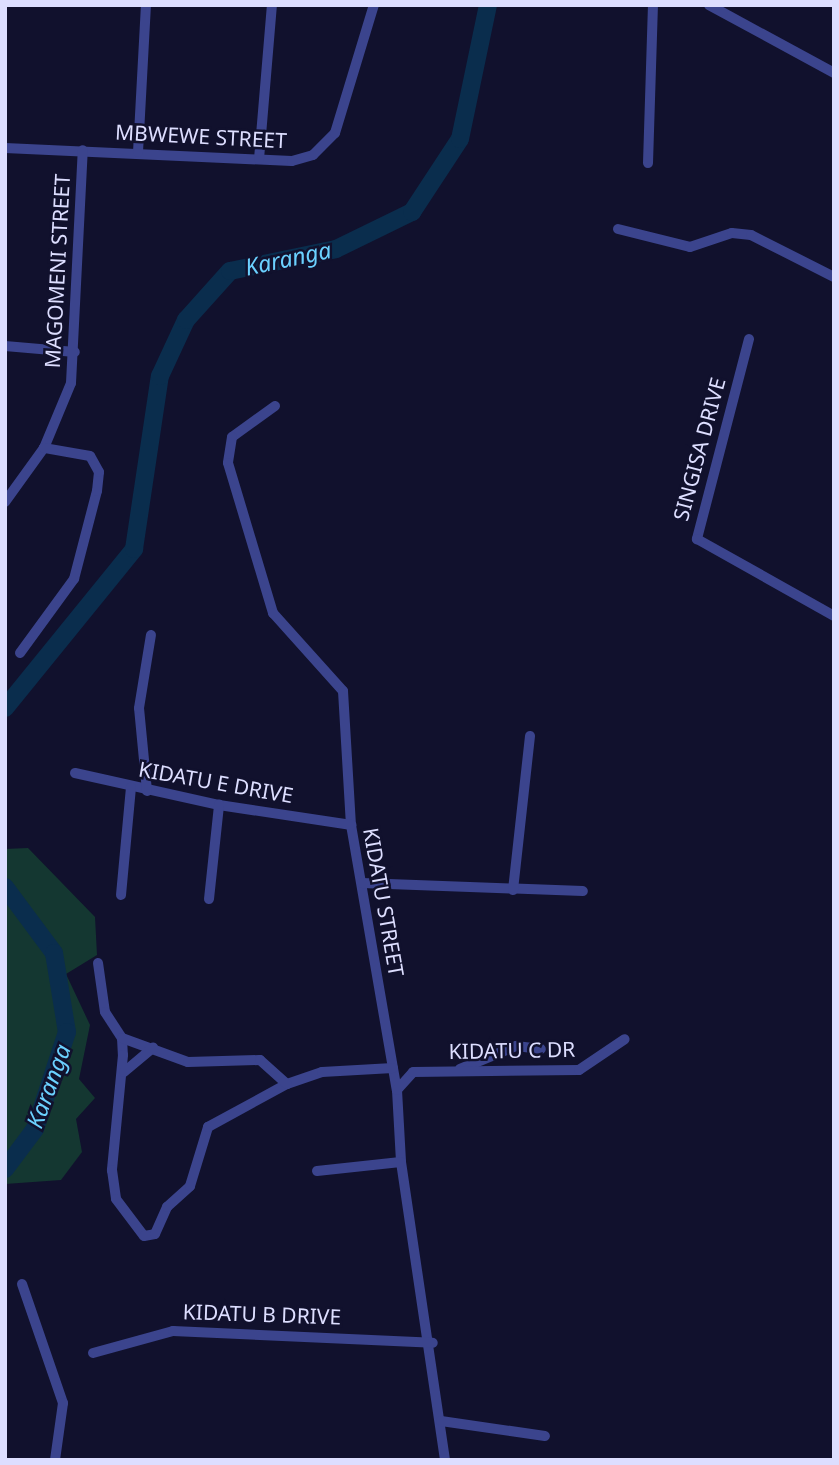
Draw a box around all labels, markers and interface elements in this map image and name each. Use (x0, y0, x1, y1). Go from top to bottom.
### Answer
street label: MBWEWE STREET (115, 119, 287, 153)
street label: MAGOMENI STREET (39, 173, 75, 369)
water label: Karanga (242, 235, 334, 281)
street label: SINGISA DRIVE (668, 375, 730, 523)
street label: KIDATU E DRIVE (137, 756, 295, 808)
street label: KIDATU STREET (359, 826, 409, 978)
street label: KIDATU C DR (448, 1036, 576, 1064)
water label: Karanga (20, 1040, 76, 1132)
street label: KIDATU B DRIVE (182, 1299, 342, 1329)

